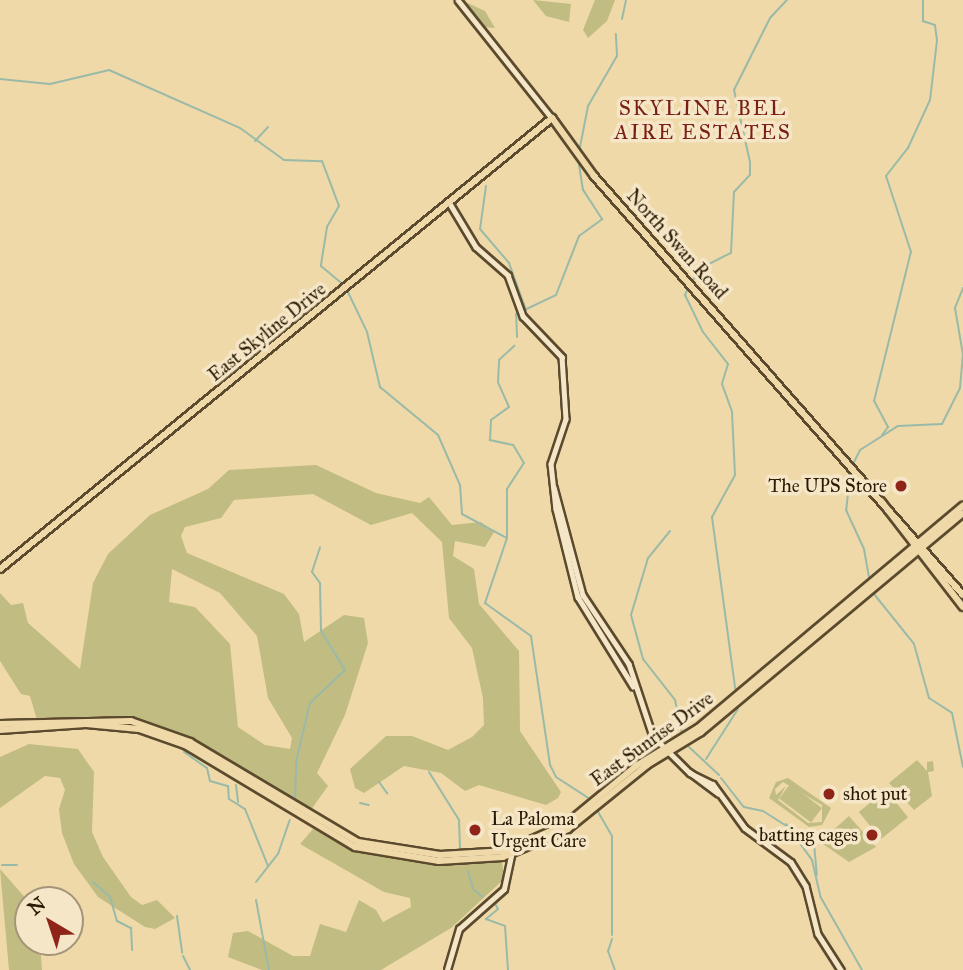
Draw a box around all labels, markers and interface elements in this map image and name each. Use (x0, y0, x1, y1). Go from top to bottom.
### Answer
district label: SKYLINE BEL AIRE ESTATES (616, 95, 790, 145)
street label: North Swan Road (622, 184, 732, 304)
street label: East Skyline Drive (204, 278, 330, 386)
place label: The UPS Store (768, 475, 887, 497)
marker: The UPS Store (893, 478, 909, 494)
street label: East Sunrise Drive (586, 687, 718, 791)
place label: shot put (843, 783, 907, 805)
marker: shot put (821, 786, 837, 802)
place label: La Paloma Urgent Care (491, 808, 586, 852)
marker: La Paloma Urgent Care (465, 820, 485, 840)
place label: batting cages (759, 824, 858, 846)
marker: batting cages (864, 827, 880, 843)
north arrow (14, 886, 84, 956)
text: N (23, 892, 50, 920)

